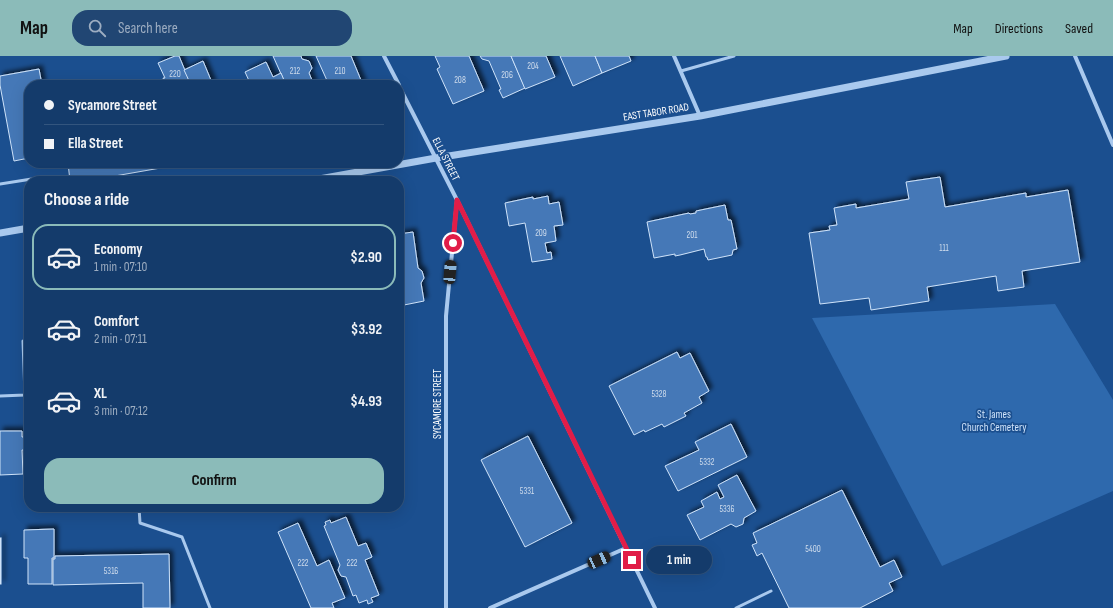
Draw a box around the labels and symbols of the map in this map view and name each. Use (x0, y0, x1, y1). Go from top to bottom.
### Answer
house number: 204 (527, 61, 539, 72)
house number: 212 (290, 66, 301, 77)
house number: 210 (335, 66, 345, 77)
house number: 220 (169, 69, 181, 80)
house number: 206 (501, 70, 513, 81)
house number: 208 (454, 75, 466, 86)
street label: EAST TABOR ROAD (622, 100, 690, 124)
street label: ELLA STREET (430, 135, 463, 183)
house number: 209 (535, 228, 547, 239)
house number: 201 (687, 230, 698, 241)
route start (444, 234, 462, 252)
house number: 111 (939, 243, 950, 254)
car (443, 260, 457, 284)
street label: SYCAMORE STREET (431, 368, 444, 439)
house number: 5328 (651, 389, 667, 400)
park label: St. James Church Cemetery (962, 408, 1027, 434)
house number: 5332 (700, 457, 715, 468)
house number: 5331 (520, 486, 535, 497)
house number: 5336 (719, 504, 735, 515)
house number: 5400 (805, 544, 821, 555)
callout: 1 min (646, 546, 712, 574)
car (586, 550, 612, 570)
route end (623, 551, 641, 569)
house number: 222 (297, 558, 309, 569)
house number: 222 (346, 558, 358, 569)
house number: 5316 (104, 566, 118, 577)

